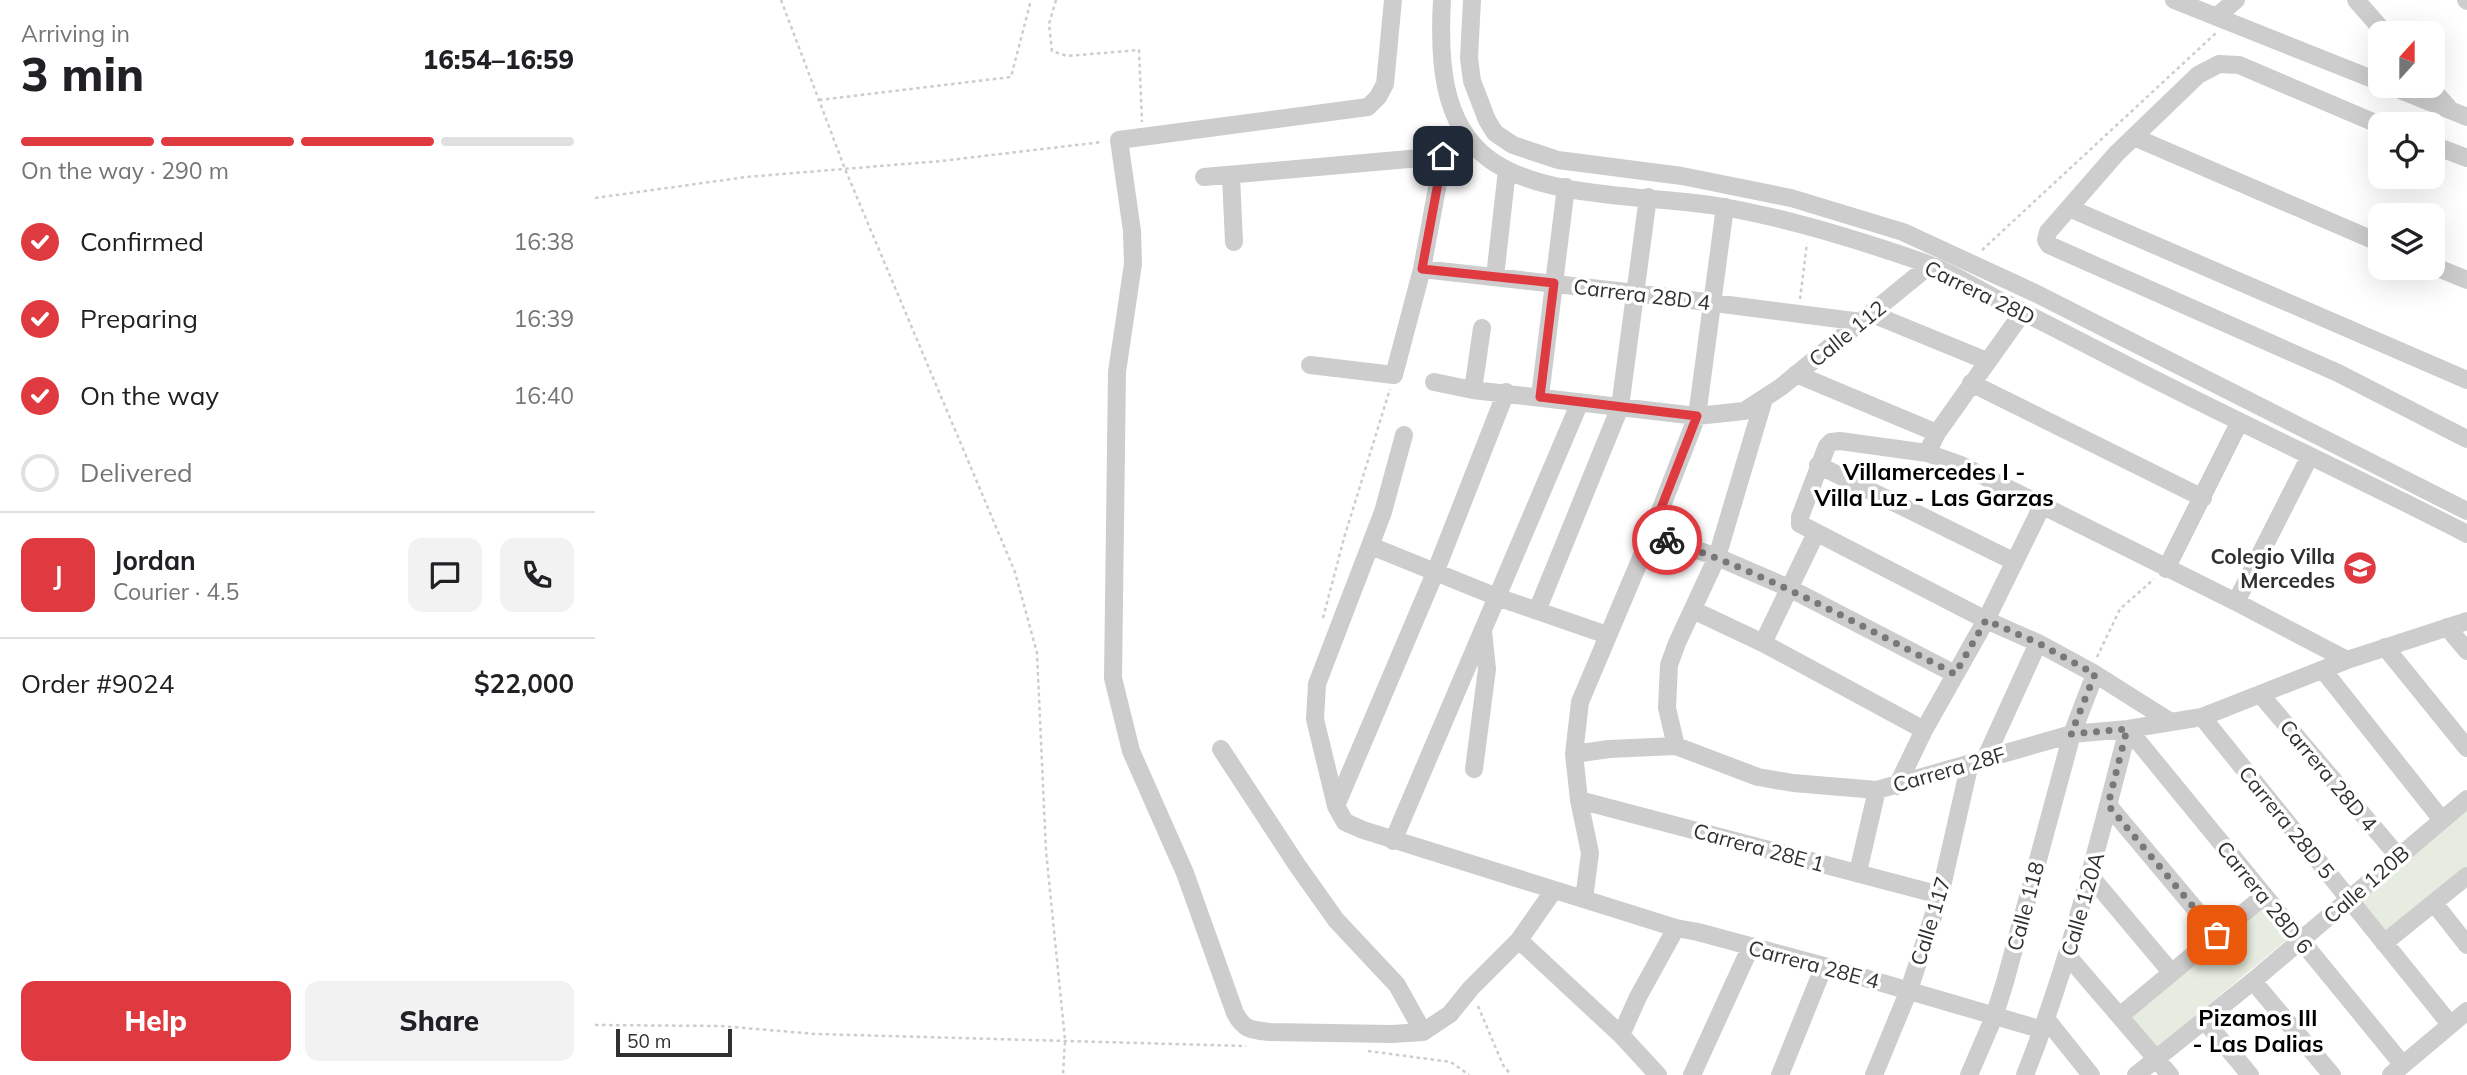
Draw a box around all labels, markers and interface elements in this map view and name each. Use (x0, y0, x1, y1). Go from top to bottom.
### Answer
text: Arriving in (21, 19, 130, 48)
north arrow (2368, 21, 2445, 98)
map controls (2368, 21, 2445, 280)
text: 16:54–16:59 (423, 43, 574, 76)
text: 3 min (21, 45, 144, 103)
button: locate (2368, 112, 2445, 189)
pin (1413, 126, 1473, 186)
icon: home (1424, 137, 1462, 175)
text: On the way · 290 m (21, 156, 229, 185)
button: layers (2368, 203, 2445, 280)
icon: check (21, 223, 59, 261)
text: Confirmed (80, 225, 204, 258)
text: 16:38 (514, 227, 574, 256)
street label: Carrera 28D (1921, 254, 2039, 330)
street label: Carrera 28D 4 (1572, 273, 1712, 315)
street label: Calle 112 (1803, 294, 1891, 372)
icon: check (21, 300, 59, 338)
text: Preparing (80, 302, 198, 335)
text: 16:39 (514, 304, 574, 333)
icon: check (21, 377, 59, 415)
text: On the way (80, 379, 219, 412)
text: 16:40 (514, 381, 574, 410)
text: Delivered (80, 456, 193, 489)
district label: Villamercedes I - Villa Luz - Las Garzas (1813, 457, 2054, 512)
courier (1632, 505, 1702, 575)
icon: bike (1648, 521, 1686, 559)
button: chat (408, 538, 482, 612)
button: phone (500, 538, 574, 612)
place label: Colegio Villa Mercedes (2211, 543, 2335, 593)
text: Jordan (113, 544, 196, 577)
school or university icon: Colegio Villa Mercedes (2341, 549, 2379, 587)
text: J (53, 559, 63, 592)
text: Courier · 4.5 (113, 577, 239, 606)
text: Order #9024 (21, 667, 174, 700)
text: $22,000 (474, 667, 574, 700)
street label: Carrera 28D 4 (2275, 714, 2383, 836)
street label: Carrera 28F (1890, 740, 2008, 797)
street label: Carrera 28D 5 (2234, 760, 2340, 884)
street label: Carrera 28E 1 (1691, 817, 1827, 877)
street label: Carrera 28D 6 (2212, 835, 2318, 959)
street label: Calle 120B (2318, 840, 2414, 928)
street label: Calle 120A (2055, 849, 2109, 959)
street label: Calle 118 (2001, 859, 2049, 953)
street label: Calle 117 (1904, 874, 1956, 968)
pin (2187, 905, 2247, 965)
icon: bag (2198, 916, 2236, 954)
street label: Carrera 28E 4 (1746, 934, 1883, 994)
button: Help (21, 981, 291, 1061)
button: Share (305, 981, 574, 1061)
district label: Pizamos III - Las Dalias (2193, 1003, 2323, 1058)
scale bar (616, 1026, 731, 1058)
text: 50 m (627, 1029, 671, 1053)

